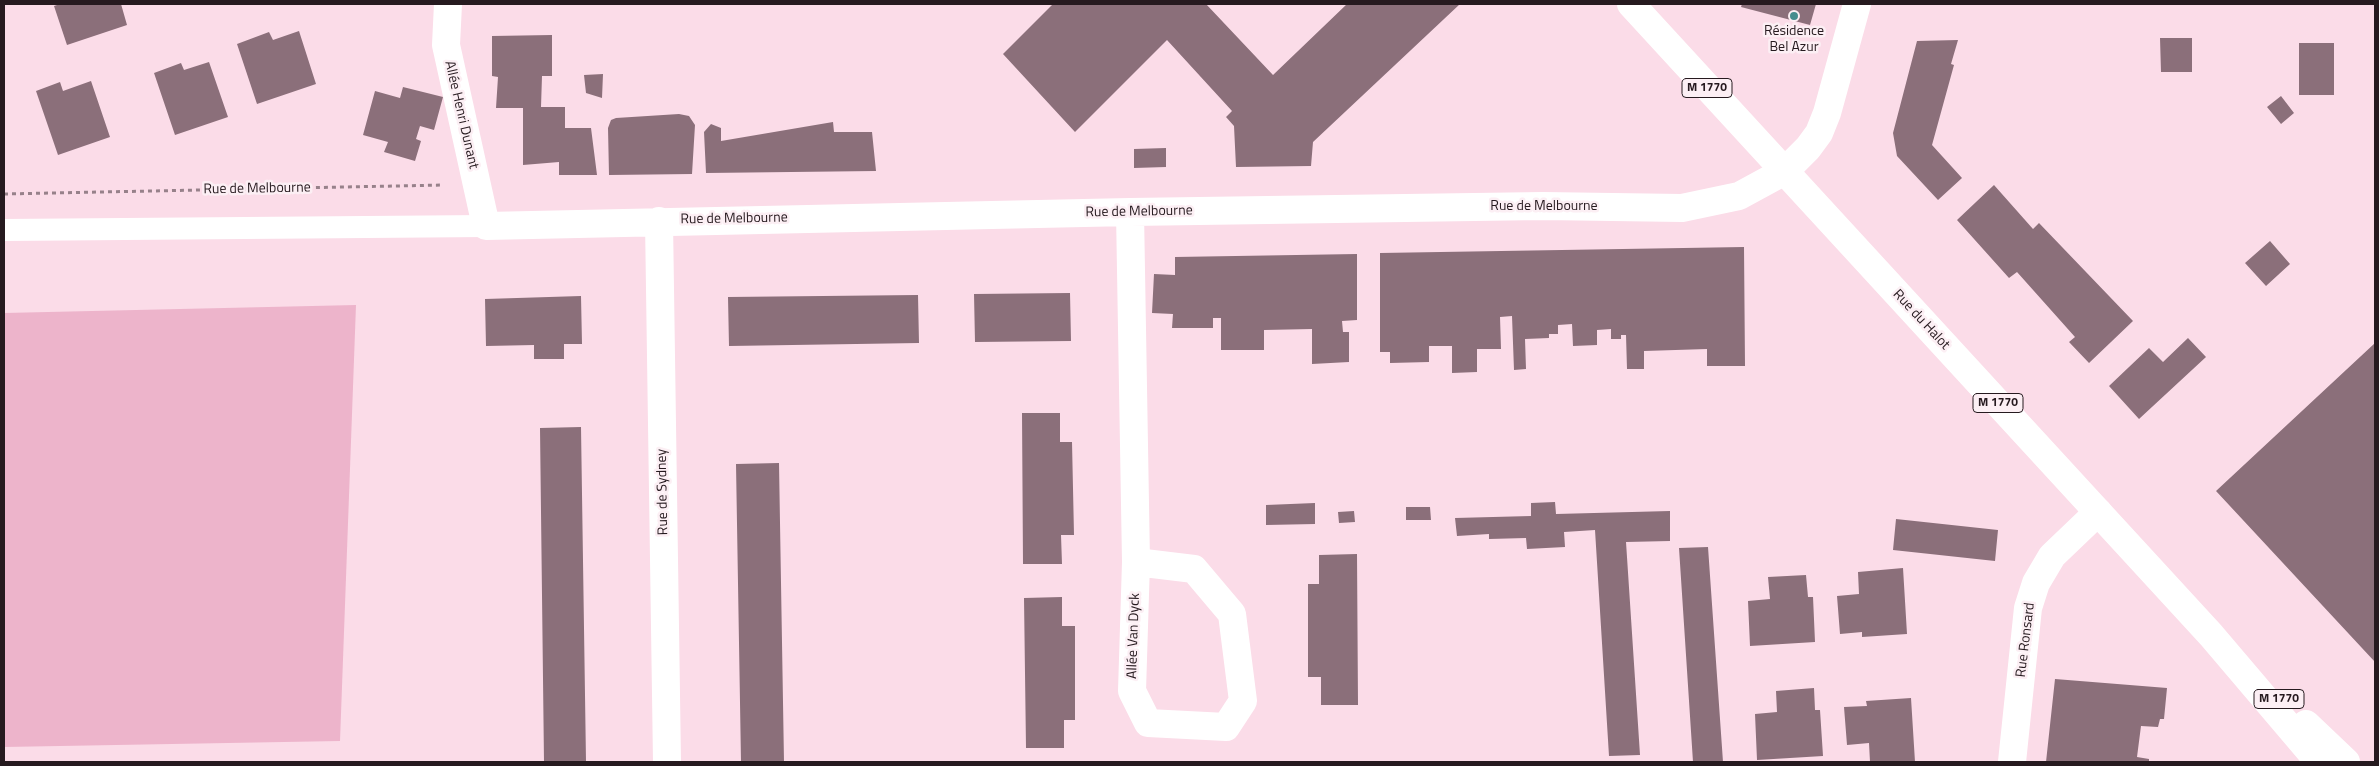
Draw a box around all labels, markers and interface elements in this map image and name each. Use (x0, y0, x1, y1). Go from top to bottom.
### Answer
marker: Résidence Bel Azur (1788, 10, 1800, 22)
place label: Résidence Bel Azur (1764, 24, 1824, 56)
street label: Allée Henri Dunant (440, 59, 482, 171)
road number: M 1770 (1682, 78, 1732, 98)
street label: Rue de Melbourne (203, 180, 311, 198)
street label: Rue de Melbourne (1490, 199, 1598, 215)
street label: Rue de Melbourne (1085, 203, 1193, 221)
street label: Rue de Melbourne (680, 210, 788, 228)
street label: Rue du Halot (1889, 286, 1953, 354)
road number: M 1770 (1973, 393, 2023, 412)
street label: Rue de Sydney (654, 449, 672, 535)
street label: Allée Van Dyck (1124, 593, 1144, 679)
street label: Rue Ronsard (2013, 602, 2039, 678)
road number: M 1770 (2254, 690, 2304, 709)

